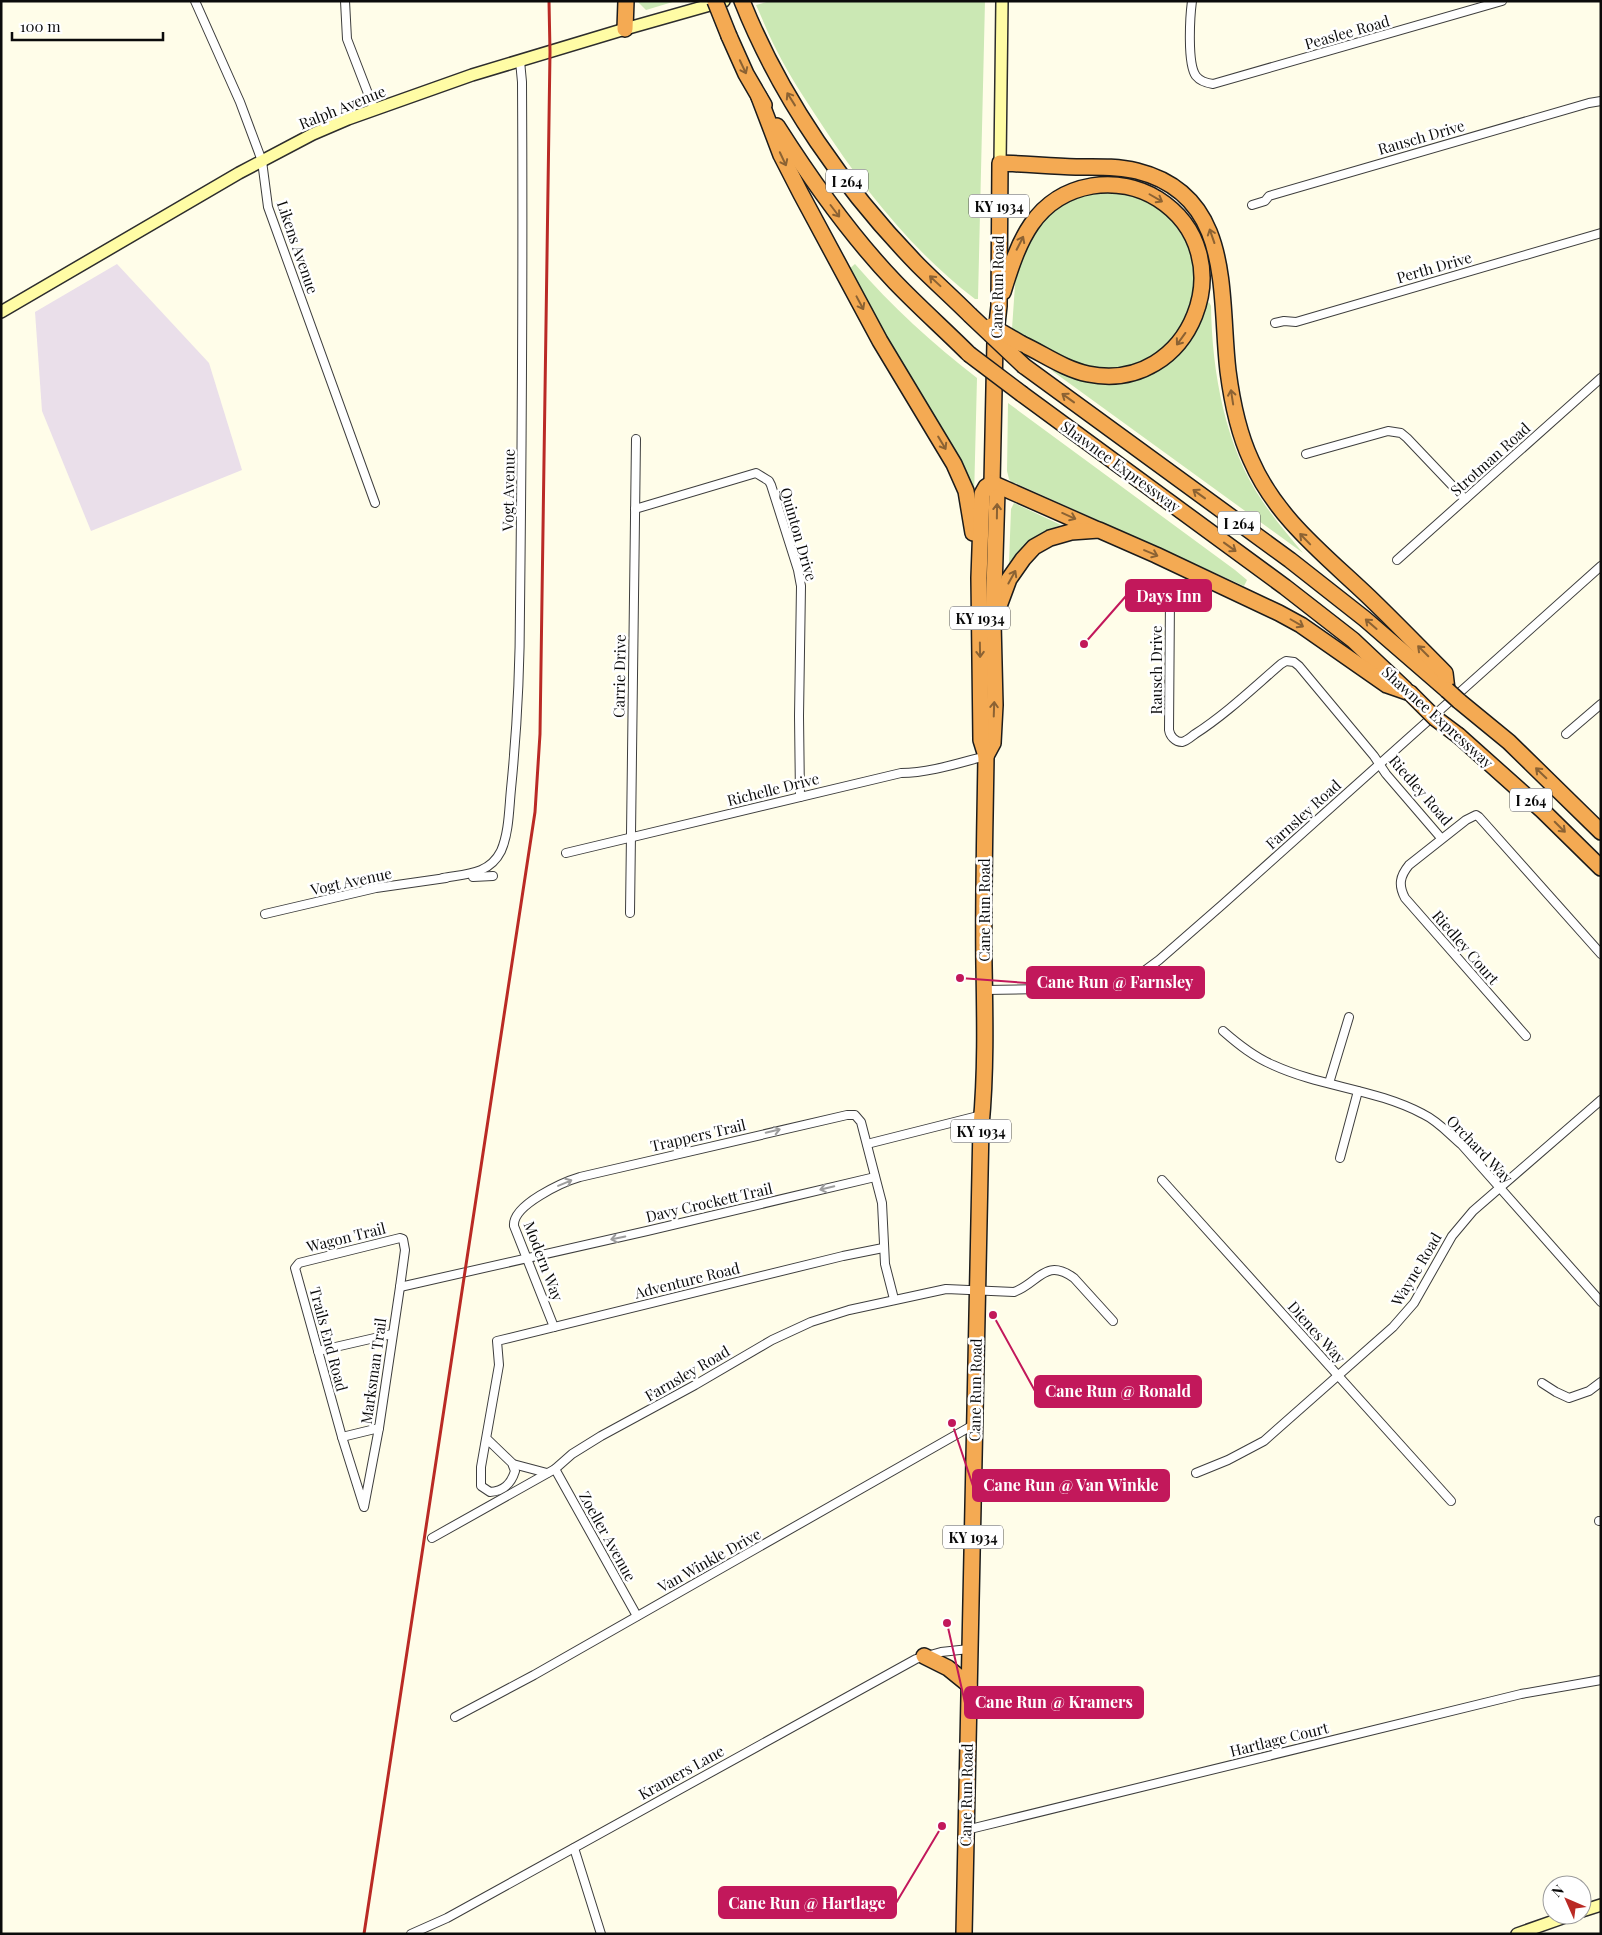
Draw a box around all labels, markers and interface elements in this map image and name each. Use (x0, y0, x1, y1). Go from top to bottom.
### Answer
scale bar (12, 10, 164, 42)
street label: Peaslee Road (1302, 10, 1392, 54)
text: 100 m (20, 16, 61, 36)
one-way arrow (739, 59, 748, 74)
street label: Ralph Avenue (296, 81, 388, 133)
one-way arrow (786, 93, 796, 107)
street label: Rausch Drive (1375, 115, 1467, 159)
one-way arrow (779, 151, 789, 166)
road number: I 264 (826, 170, 868, 192)
one-way arrow (1149, 194, 1163, 204)
road number: KY 1934 (969, 195, 1029, 218)
street label: Likens Avenue (273, 198, 323, 296)
one-way arrow (830, 204, 840, 218)
one-way arrow (1207, 229, 1216, 244)
street label: Cane Run Road (986, 235, 1008, 339)
one-way arrow (1016, 236, 1025, 251)
street label: Perth Drive (1394, 247, 1474, 287)
one-way arrow (928, 275, 941, 287)
one-way arrow (855, 295, 865, 310)
one-way arrow (1176, 332, 1186, 346)
one-way arrow (1227, 389, 1237, 405)
one-way arrow (1061, 393, 1075, 403)
street label: Shawnee Expressway (1057, 416, 1185, 516)
street label: Strotman Road (1446, 418, 1534, 500)
one-way arrow (937, 435, 947, 449)
street label: Vogt Avenue (497, 449, 519, 532)
street label: Quinton Drive (776, 485, 822, 583)
one-way arrow (1192, 489, 1206, 499)
one-way arrow (992, 503, 1002, 520)
one-way arrow (1061, 512, 1076, 522)
road number: I 264 (1218, 512, 1260, 534)
one-way arrow (1300, 533, 1312, 545)
one-way arrow (1223, 542, 1237, 552)
one-way arrow (1143, 548, 1158, 558)
one-way arrow (1007, 570, 1017, 584)
callout: Days Inn (1126, 580, 1211, 611)
text: Days Inn (1136, 585, 1202, 606)
road number: KY 1934 (950, 606, 1010, 630)
one-way arrow (1290, 618, 1305, 628)
one-way arrow (1364, 618, 1377, 629)
street label: Rausch Drive (1146, 625, 1166, 715)
street label: Carrie Drive (608, 634, 630, 718)
one-way arrow (975, 641, 985, 657)
one-way arrow (1417, 645, 1429, 657)
street label: Shawnee Expressway (1378, 662, 1498, 773)
one-way arrow (990, 701, 999, 717)
street label: Riedley Road (1385, 751, 1457, 830)
one-way arrow (1535, 767, 1548, 779)
street label: Richelle Drive (725, 768, 821, 810)
street label: Farnsley Road (1261, 775, 1345, 853)
road number: I 264 (1510, 788, 1552, 812)
one-way arrow (1553, 821, 1566, 833)
street label: Cane Run Road (974, 858, 994, 962)
street label: Vogt Avenue (308, 863, 393, 900)
street label: Riedley Court (1428, 906, 1504, 989)
callout: Cane Run @ Farnsley (1027, 967, 1204, 998)
text: Cane Run @ Farnsley (1037, 971, 1194, 992)
street label: Orchard Way (1443, 1111, 1518, 1188)
street label: Trappers Trail (648, 1114, 748, 1156)
road number: KY 1934 (951, 1120, 1011, 1142)
one-way arrow (765, 1126, 781, 1135)
one-way arrow (557, 1177, 572, 1187)
street label: Davy Crockett Trail (644, 1178, 774, 1226)
one-way arrow (820, 1184, 836, 1193)
street label: Wagon Trail (303, 1218, 388, 1257)
street label: Modern Way (520, 1218, 569, 1304)
street label: Wayne Road (1386, 1228, 1446, 1310)
one-way arrow (610, 1234, 626, 1243)
street label: Adventure Road (631, 1257, 742, 1303)
street label: Trails End Road (305, 1285, 353, 1394)
street label: Dienes Way (1284, 1297, 1351, 1368)
street label: Marksman Trail (356, 1317, 390, 1425)
street label: Cane Run Road (964, 1338, 986, 1442)
street label: Farnsley Road (641, 1341, 733, 1405)
callout: Cane Run @ Ronald (1035, 1376, 1201, 1407)
text: Cane Run @ Ronald (1045, 1380, 1191, 1401)
callout: Cane Run @ Van Winkle (973, 1470, 1169, 1501)
text: Cane Run @ Van Winkle (983, 1474, 1159, 1495)
street label: Zoeller Avenue (575, 1488, 641, 1584)
street label: Van Winkle Drive (653, 1523, 764, 1597)
road number: KY 1934 (943, 1525, 1003, 1548)
callout: Cane Run @ Kramers (965, 1687, 1143, 1718)
text: Cane Run @ Kramers (975, 1691, 1133, 1712)
street label: Hartlage Court (1228, 1717, 1331, 1761)
street label: Kramers Lane (635, 1740, 727, 1804)
street label: Cane Run Road (955, 1743, 977, 1847)
north arrow (1542, 1875, 1592, 1925)
text: N (1547, 1880, 1568, 1901)
callout: Cane Run @ Hartlage (719, 1887, 896, 1918)
text: Cane Run @ Hartlage (728, 1892, 886, 1913)

